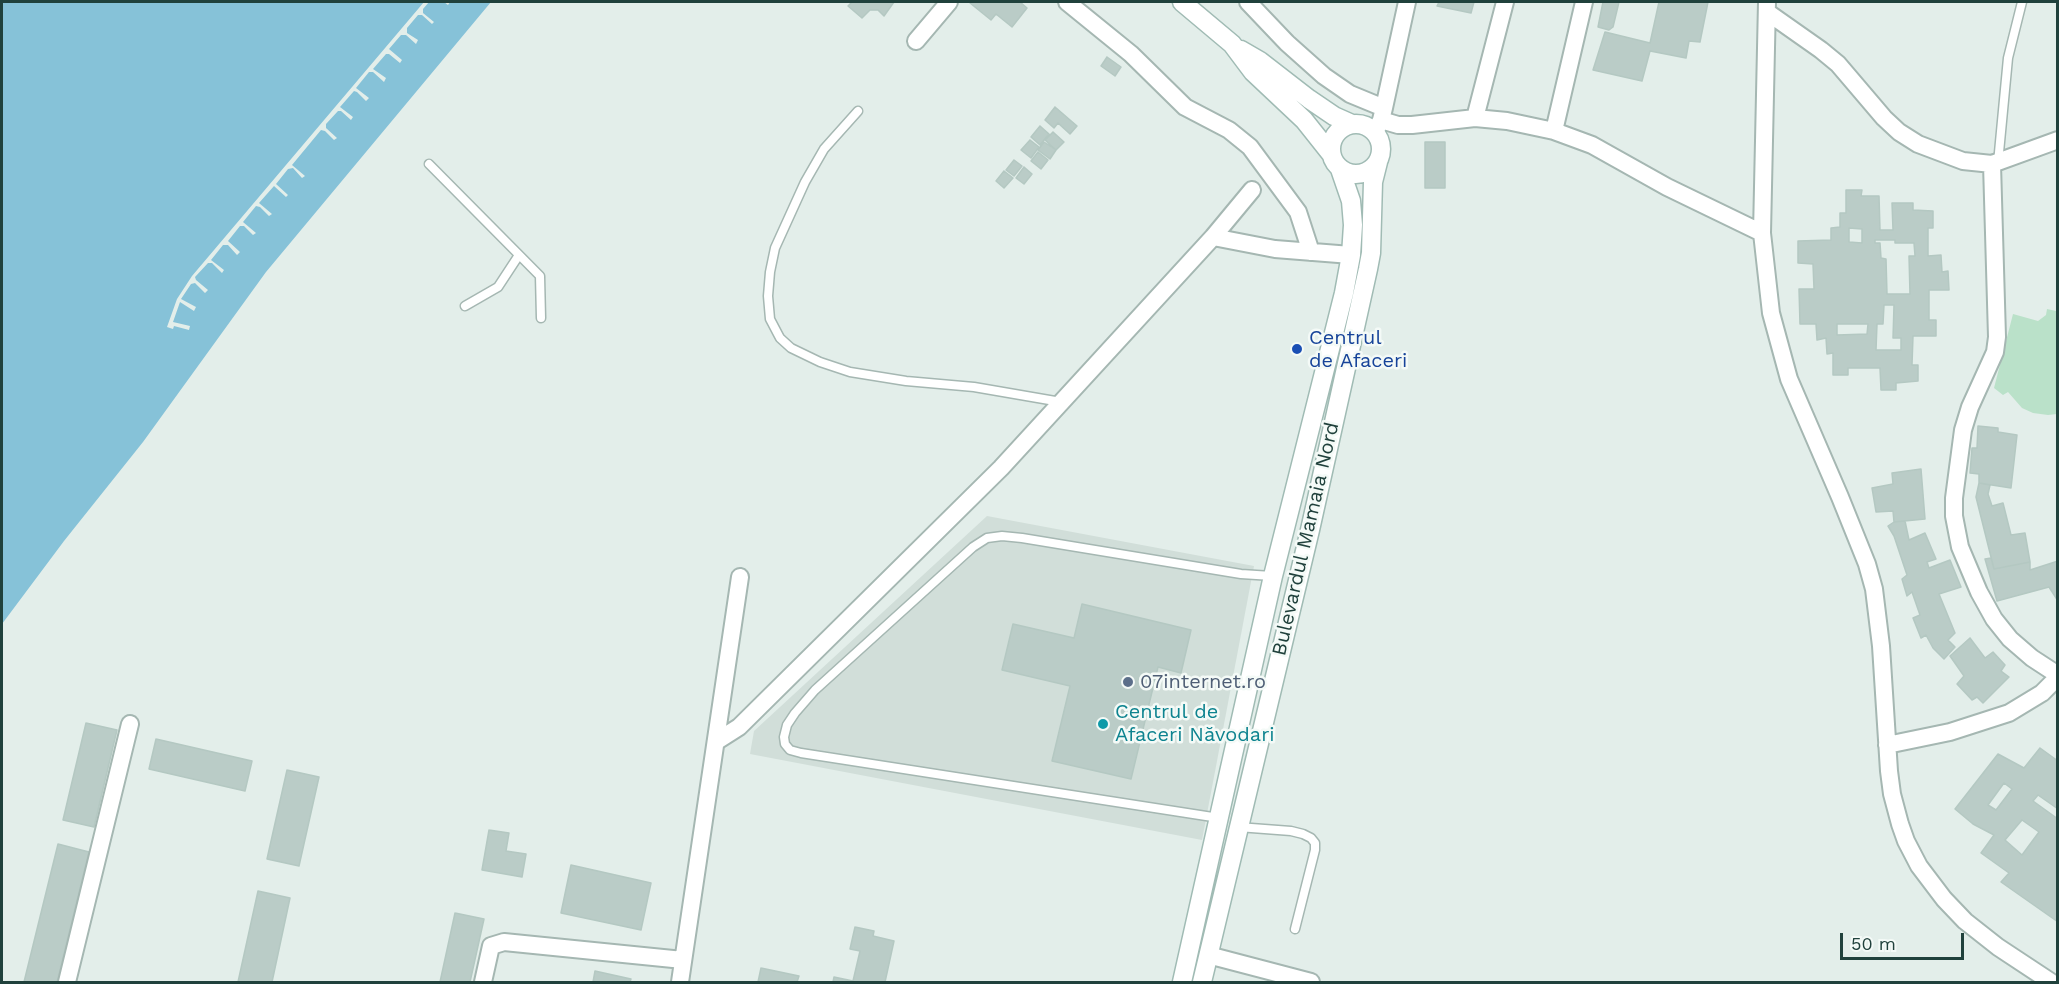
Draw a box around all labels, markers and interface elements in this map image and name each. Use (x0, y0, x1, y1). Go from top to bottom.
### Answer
place label: Centrul de Afaceri (1309, 326, 1407, 373)
marker: Centrul de Afaceri (1290, 342, 1304, 356)
street label: Bulevardul Mamaia Nord (1267, 420, 1345, 658)
place label: 07internet.ro (1140, 670, 1266, 694)
marker: 07internet.ro (1121, 675, 1135, 689)
place label: Centrul de Afaceri Năvodari (1115, 700, 1275, 747)
marker: Centrul de Afaceri Năvodari (1096, 717, 1110, 731)
scale bar (1843, 921, 1968, 959)
text: 50 m (1851, 933, 1896, 954)

